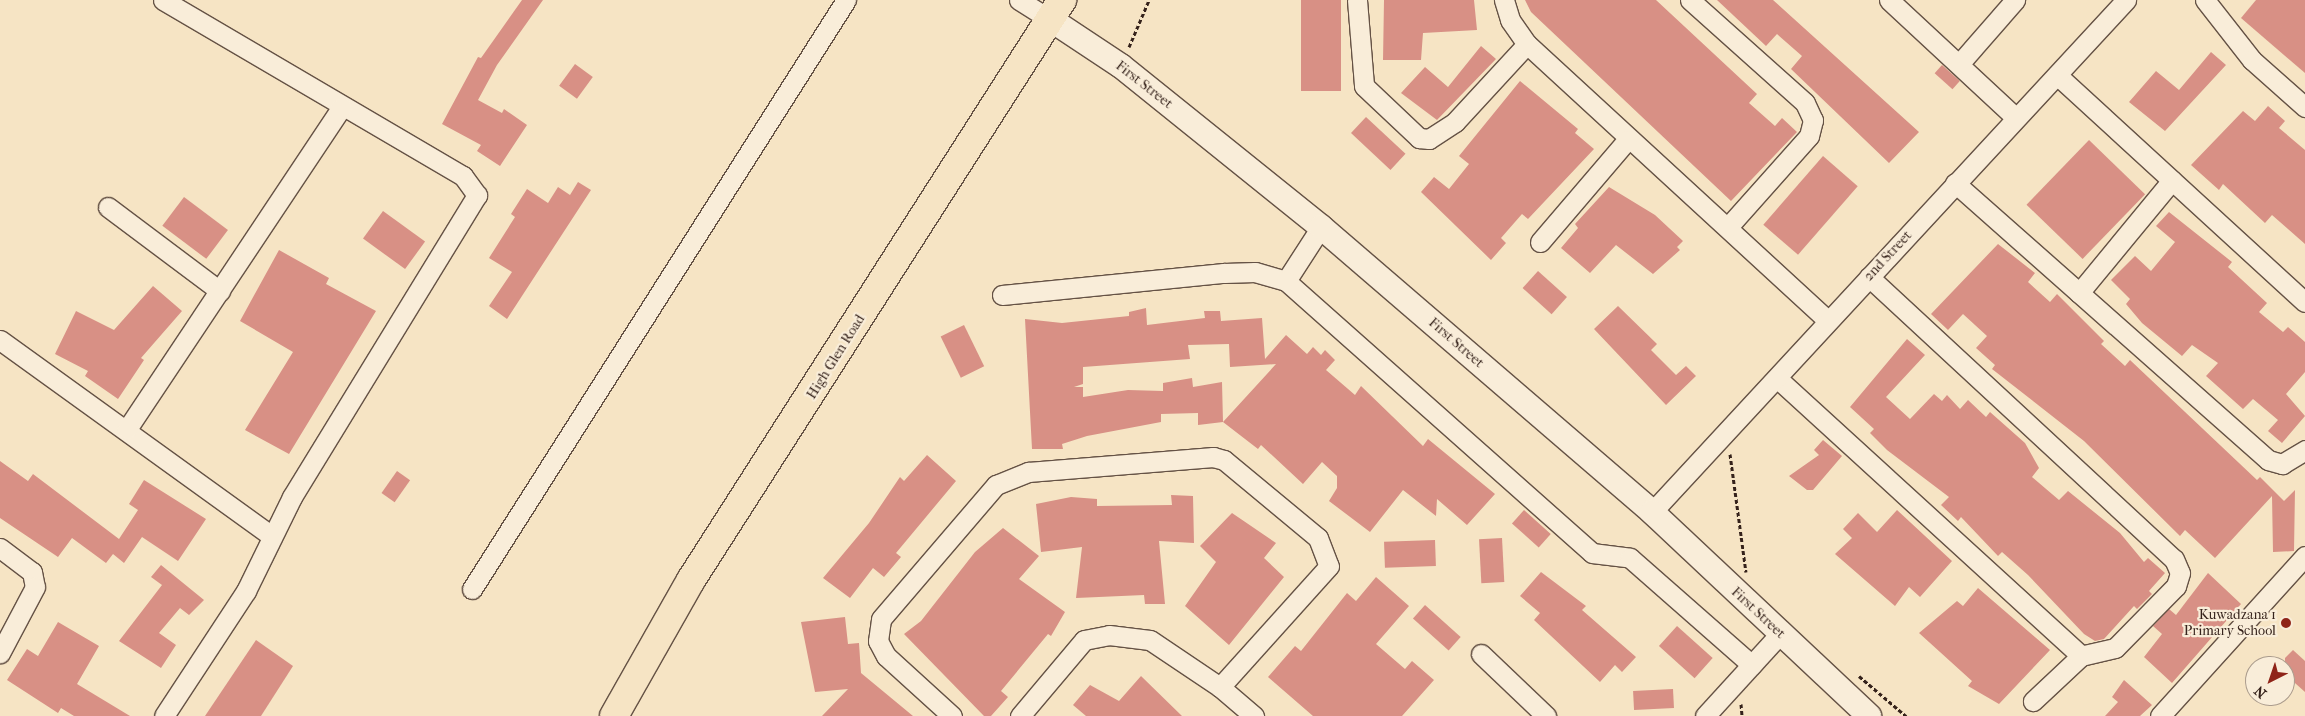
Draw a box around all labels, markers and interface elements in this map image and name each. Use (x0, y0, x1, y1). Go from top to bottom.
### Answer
street label: First Street (1112, 58, 1176, 112)
street label: 2nd Street (1860, 227, 1916, 285)
street label: High Glen Road (803, 312, 869, 402)
street label: First Street (1425, 314, 1487, 372)
street label: First Street (1728, 584, 1788, 642)
place label: Kuwadzana 1 Primary School (2184, 607, 2276, 640)
marker: Kuwadzana 1 Primary School (2280, 617, 2292, 629)
north arrow (2245, 656, 2295, 706)
text: N (2251, 682, 2270, 702)

